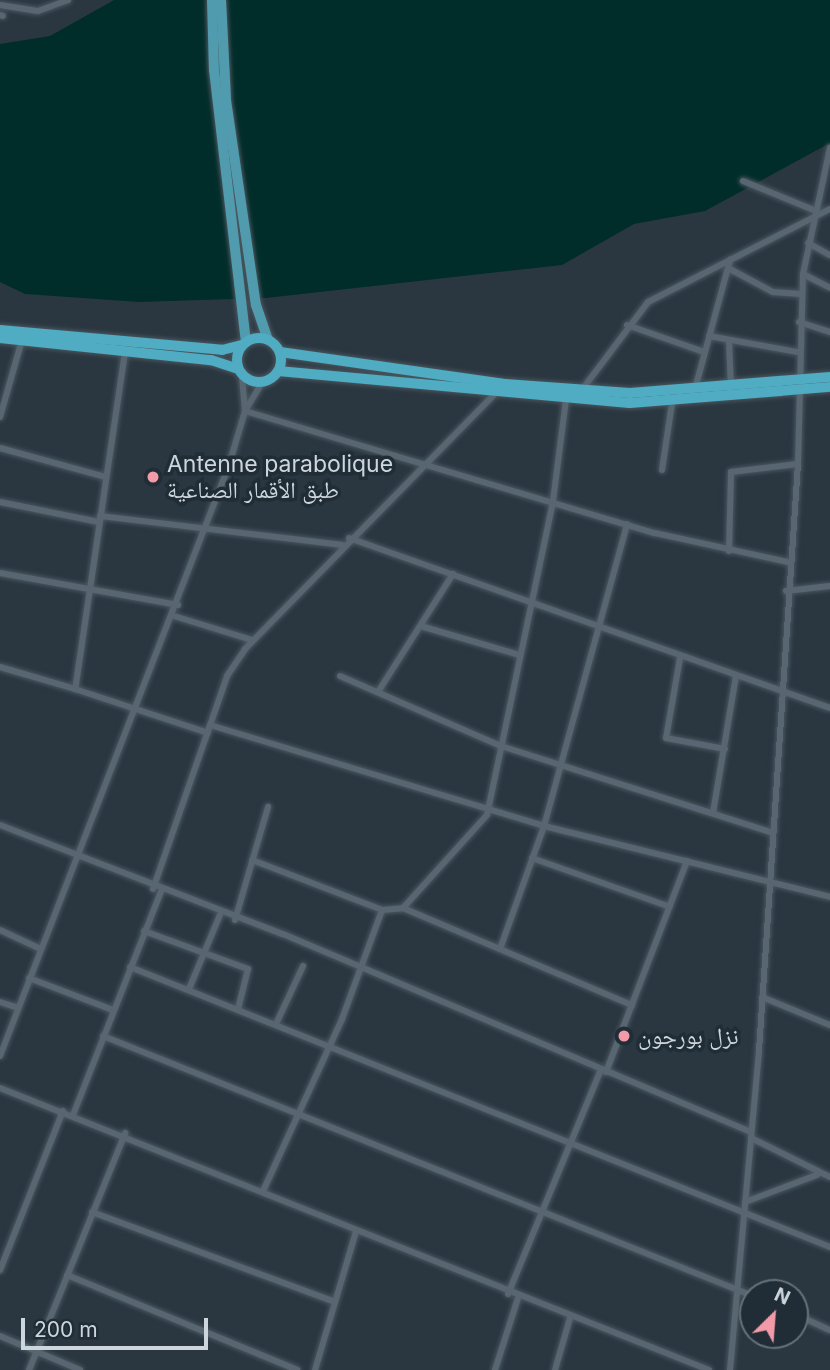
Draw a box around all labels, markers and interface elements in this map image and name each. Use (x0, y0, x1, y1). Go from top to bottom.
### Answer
place label: Antenne parabolique طبق الأقمار الصناعية (167, 450, 393, 504)
marker: Antenne parabolique طبق الأقمار الصناعية (145, 469, 161, 485)
place label: نزل بورجون (638, 1022, 739, 1050)
marker: نزل بورجون (616, 1028, 632, 1044)
north arrow (739, 1279, 809, 1349)
text: N (771, 1283, 794, 1310)
scale bar (24, 1304, 212, 1348)
text: 200 m (34, 1317, 98, 1342)

